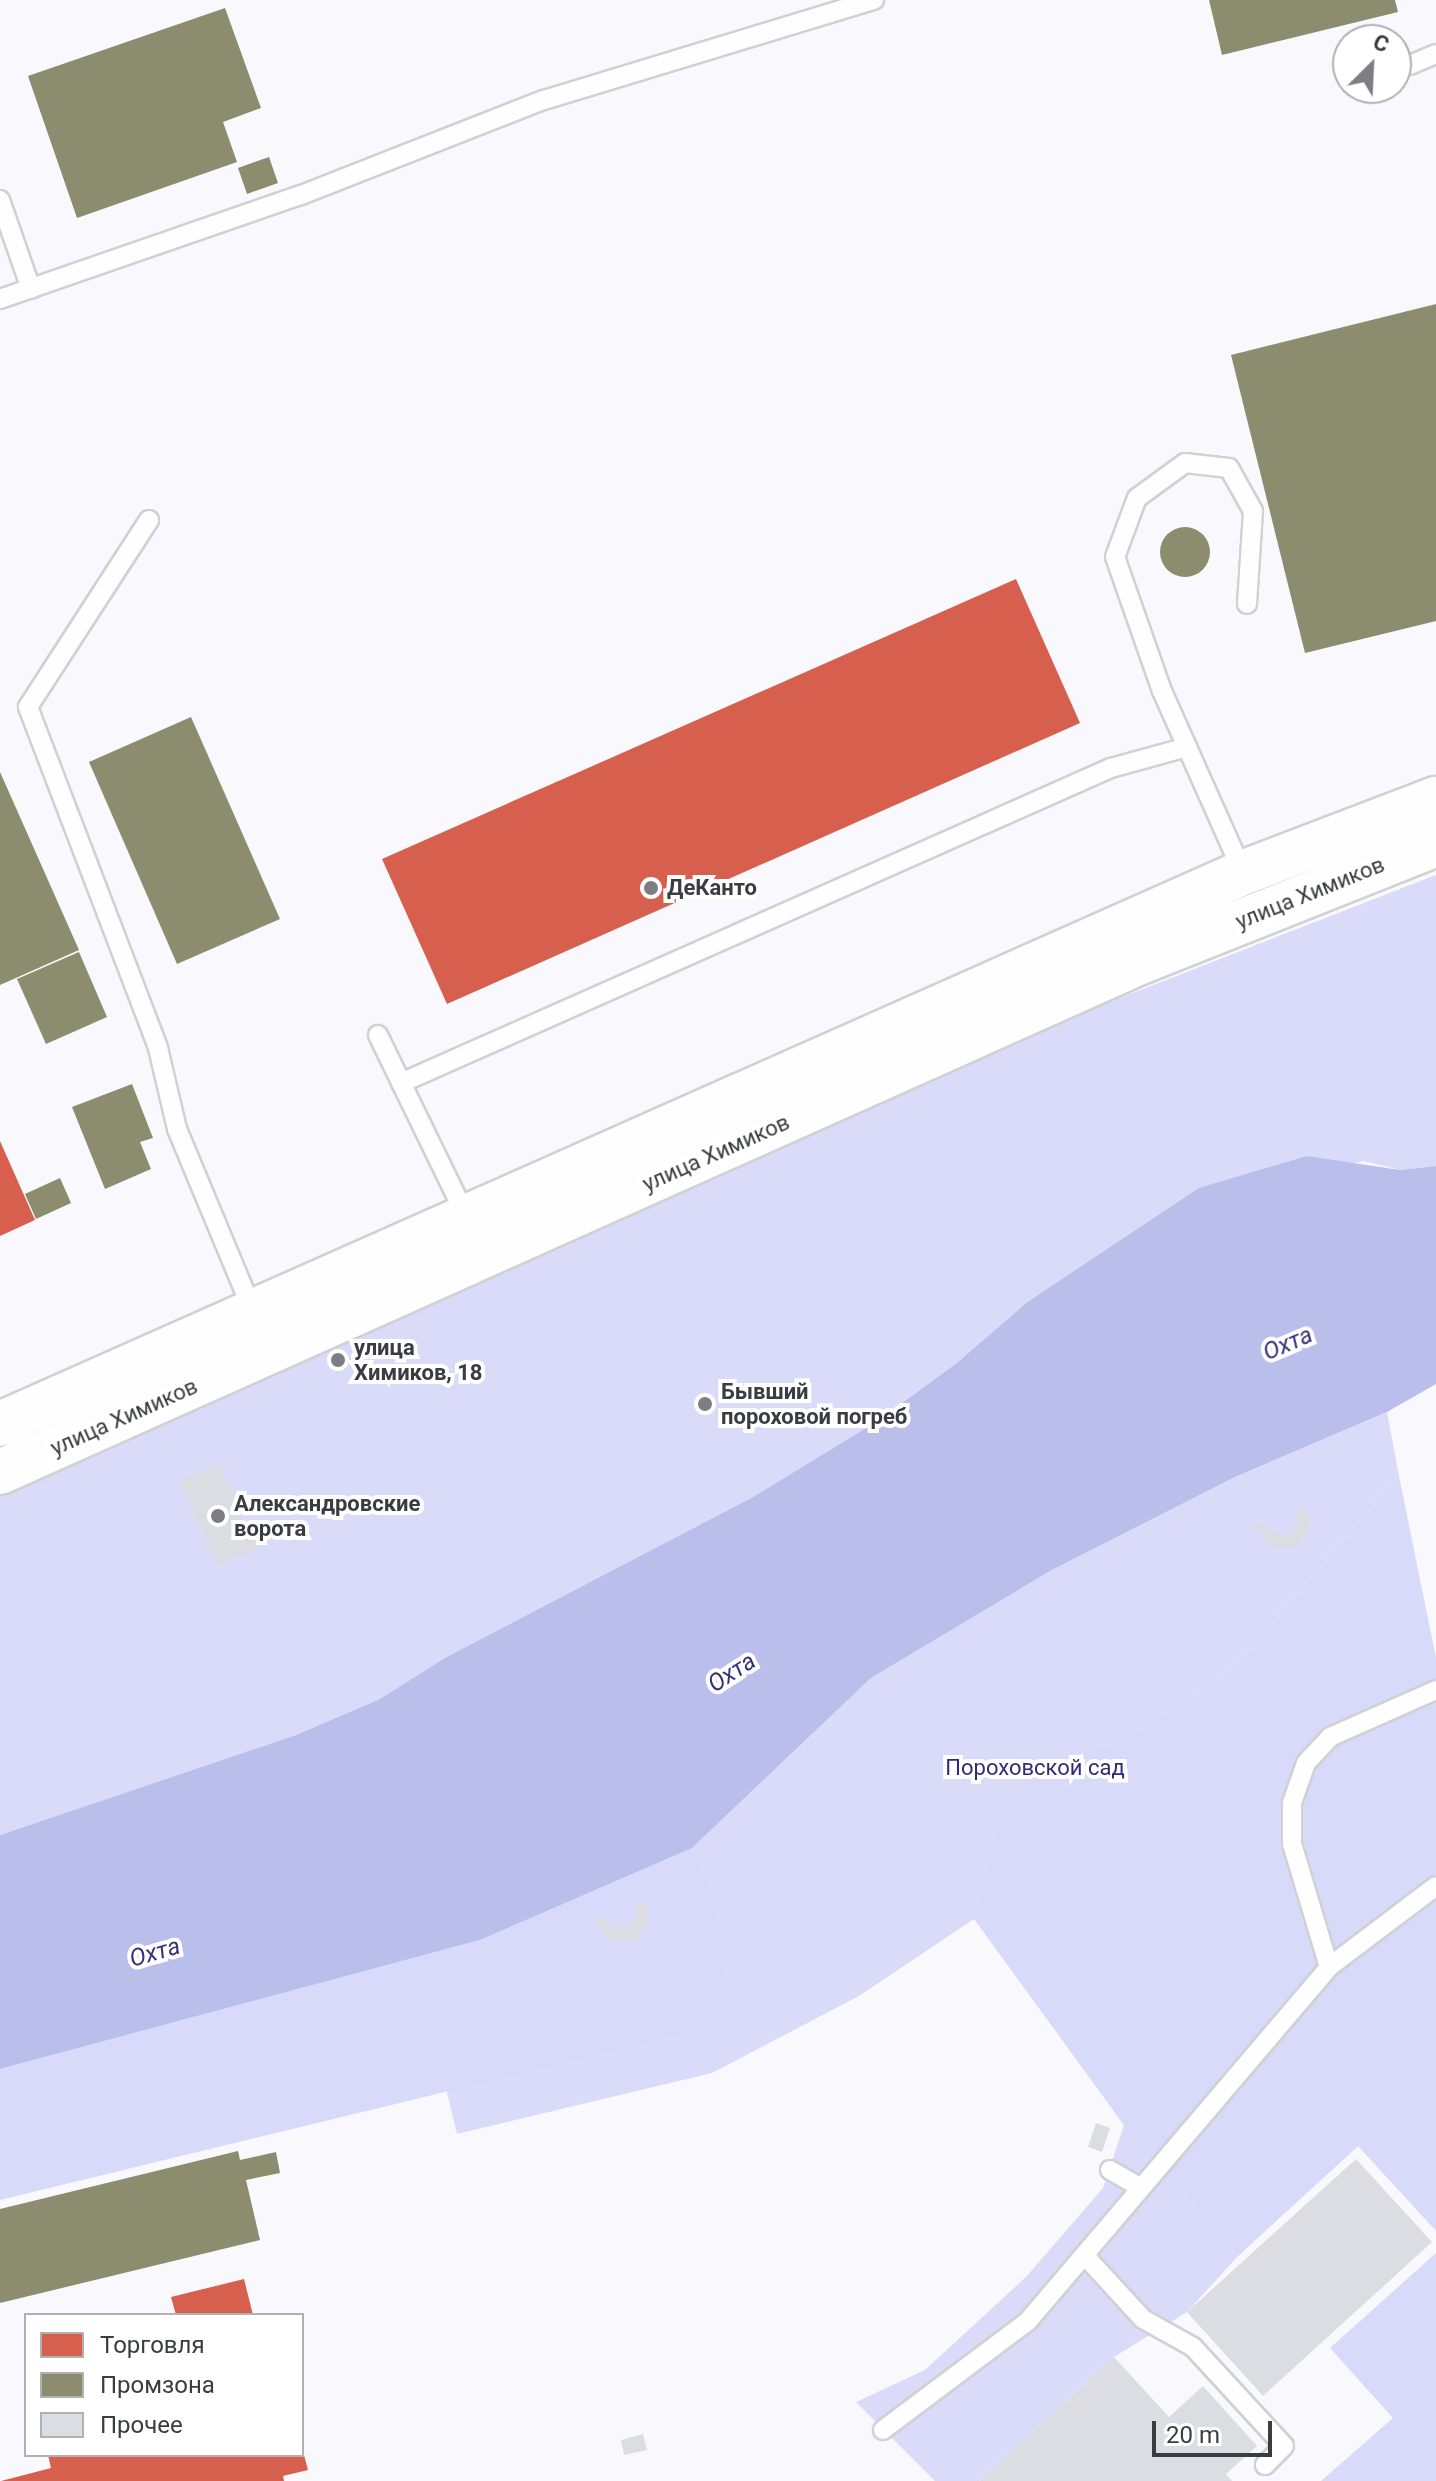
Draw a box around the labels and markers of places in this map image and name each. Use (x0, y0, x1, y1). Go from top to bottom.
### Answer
place label: ДеКанто (667, 875, 757, 901)
marker: ДеКанто (642, 879, 660, 897)
place label: улица Химиков, 18 (354, 1334, 482, 1386)
marker: улица Химиков, 18 (329, 1351, 347, 1369)
place label: Бывший пороховой погреб (721, 1378, 907, 1430)
marker: Бывший пороховой погреб (696, 1395, 714, 1413)
place label: Александровские ворота (234, 1490, 420, 1542)
marker: Александровские ворота (209, 1507, 227, 1525)

